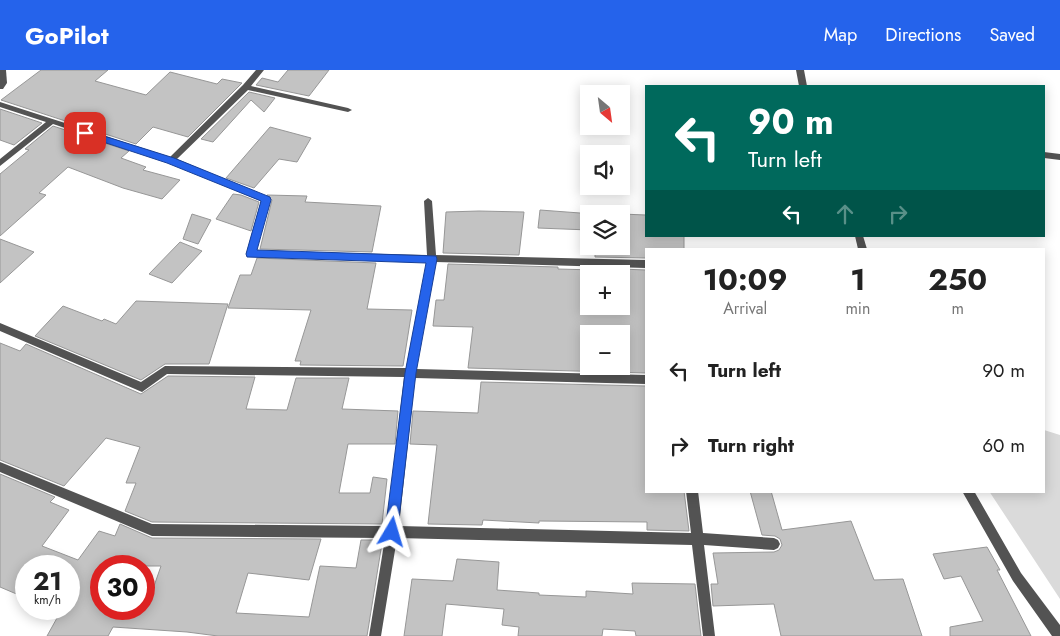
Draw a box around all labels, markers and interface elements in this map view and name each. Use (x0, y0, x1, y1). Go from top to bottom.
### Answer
text: GoPilot (25, 18, 109, 53)
text: Map (824, 22, 857, 48)
text: Directions (885, 22, 961, 48)
text: Saved (989, 22, 1035, 48)
north arrow (580, 85, 630, 135)
map controls (580, 85, 630, 375)
text: 90 m (748, 97, 834, 147)
icon: left (665, 105, 730, 170)
pin (64, 112, 106, 154)
icon: arrive (71, 119, 99, 147)
text: Turn left (748, 143, 822, 175)
button: sound (580, 145, 630, 195)
icon: left (778, 200, 806, 228)
icon: ahead (831, 200, 859, 228)
icon: right (884, 200, 912, 228)
button: layers (580, 205, 630, 255)
text: 10:09 (703, 258, 788, 301)
text: 1 (850, 258, 866, 301)
text: 250 (928, 258, 987, 301)
button: + (580, 265, 630, 315)
text: Arrival (723, 297, 767, 320)
text: min (845, 297, 870, 320)
text: m (951, 297, 964, 320)
button: − (580, 325, 630, 375)
icon: left (665, 357, 693, 385)
text: Turn left (708, 357, 781, 384)
text: 90 m (982, 357, 1025, 384)
icon: right (665, 432, 693, 460)
text: Turn right (708, 432, 794, 459)
text: 60 m (982, 432, 1025, 459)
position arrow (365, 505, 417, 557)
speed limit sign: 30 (90, 555, 155, 620)
text: 21 (33, 563, 62, 599)
text: km/h (34, 591, 61, 609)

